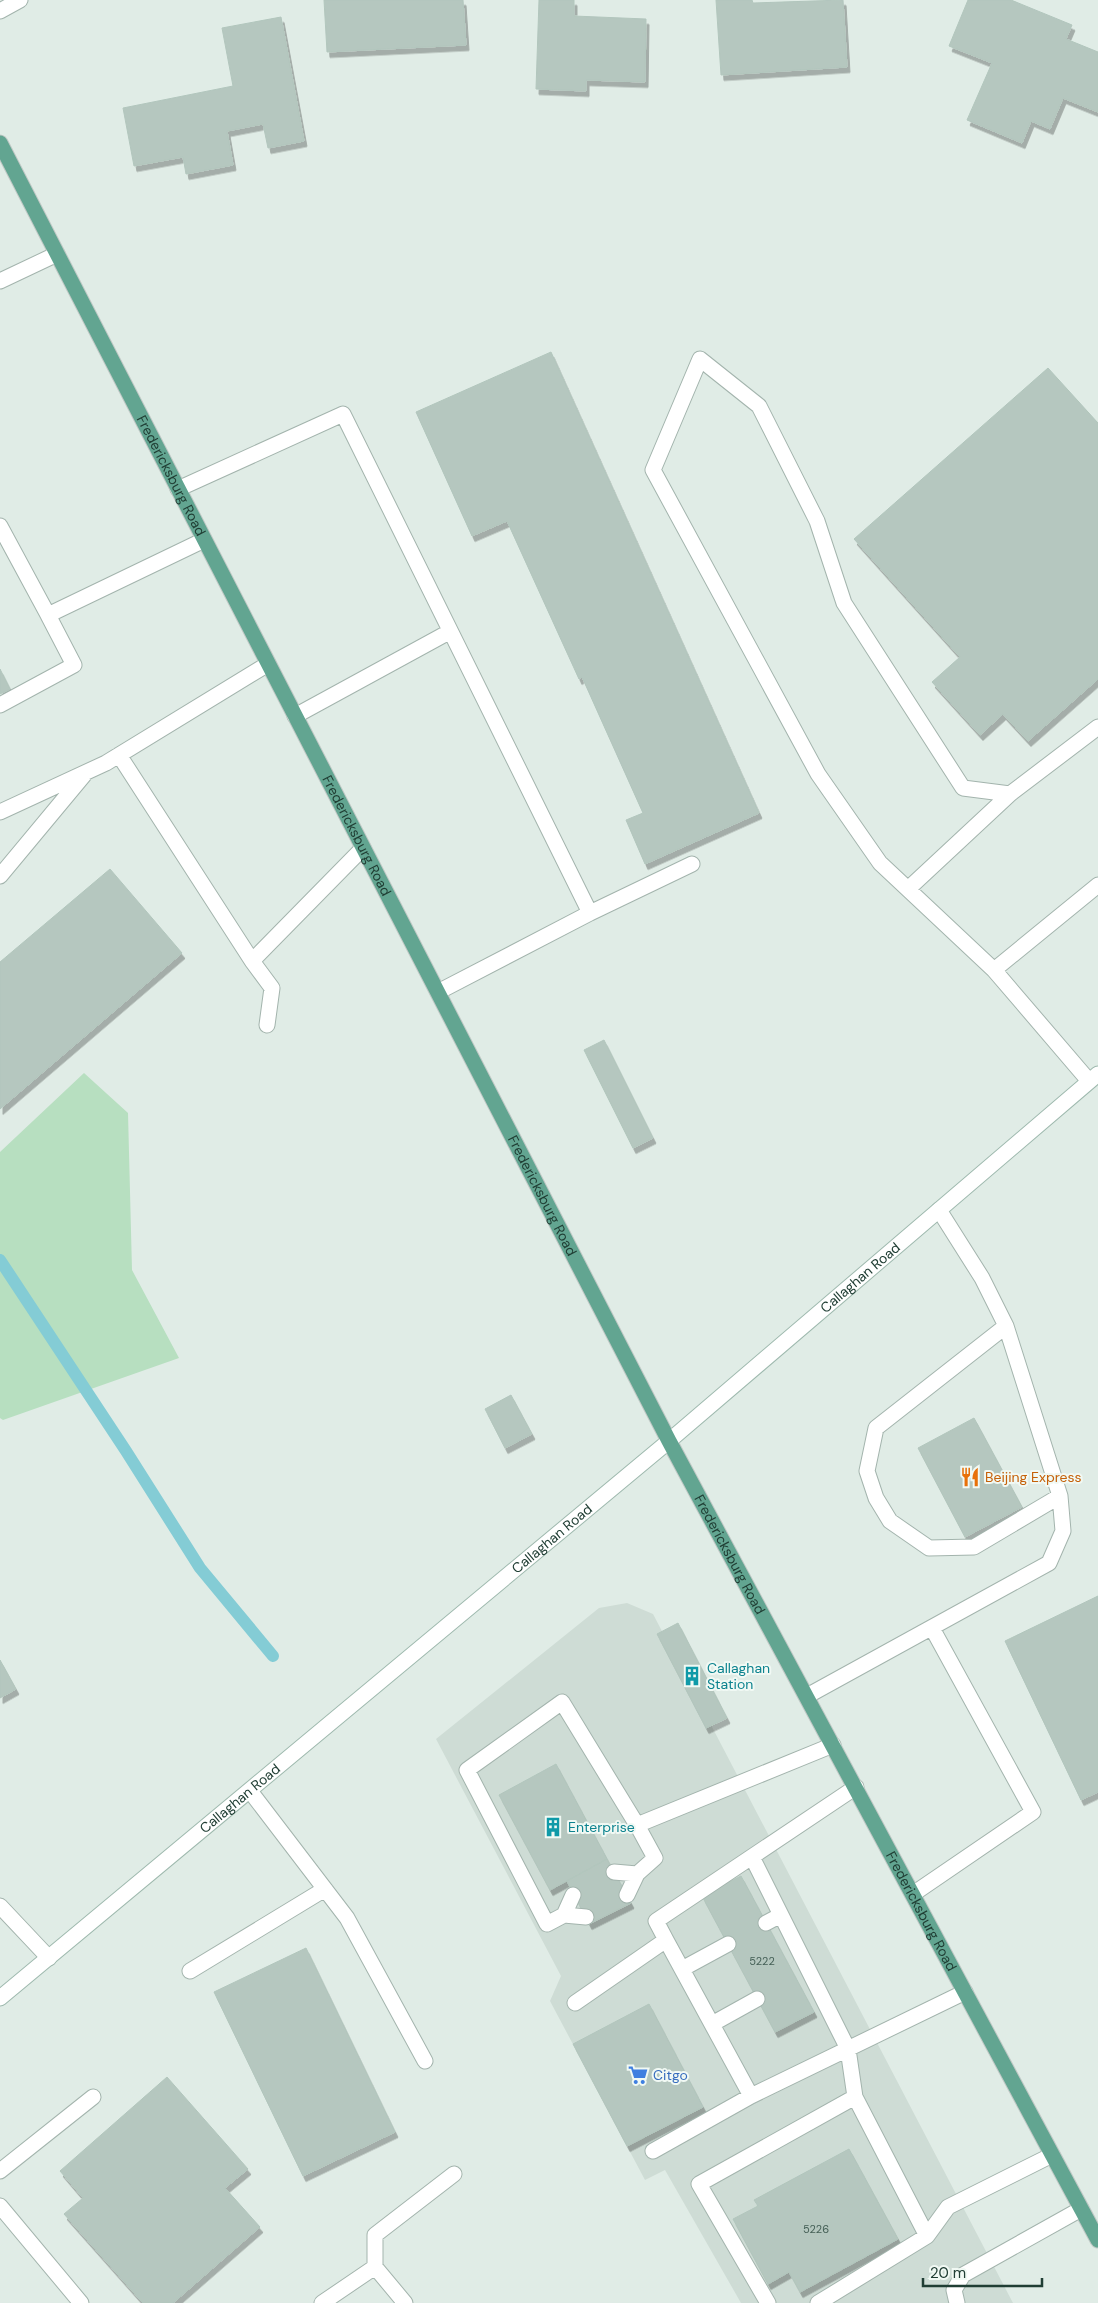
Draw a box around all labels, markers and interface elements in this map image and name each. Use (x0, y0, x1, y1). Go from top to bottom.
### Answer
street label: Fredericksburg Road (133, 412, 210, 539)
street label: Fredericksburg Road (318, 772, 395, 899)
street label: Fredericksburg Road (504, 1132, 581, 1259)
street label: Callaghan Road (816, 1238, 904, 1317)
restaurant icon: Beijing Express (959, 1466, 981, 1488)
place label: Beijing Express (985, 1468, 1082, 1486)
street label: Fredericksburg Road (690, 1491, 769, 1617)
street label: Callaghan Road (508, 1500, 596, 1577)
place label: Callaghan Station (707, 1659, 770, 1693)
building icon: Callaghan Station (681, 1665, 703, 1687)
street label: Callaghan Road (196, 1760, 284, 1837)
building icon: Enterprise (542, 1816, 564, 1838)
place label: Enterprise (568, 1818, 635, 1836)
street label: Fredericksburg Road (882, 1848, 961, 1974)
house number: 5222 (749, 1954, 775, 1968)
supermarket icon: Citgo (627, 2064, 649, 2086)
place label: Citgo (653, 2066, 688, 2084)
house number: 5226 (803, 2222, 829, 2236)
scale bar (923, 2256, 1042, 2288)
text: 20 m (930, 2263, 966, 2283)

